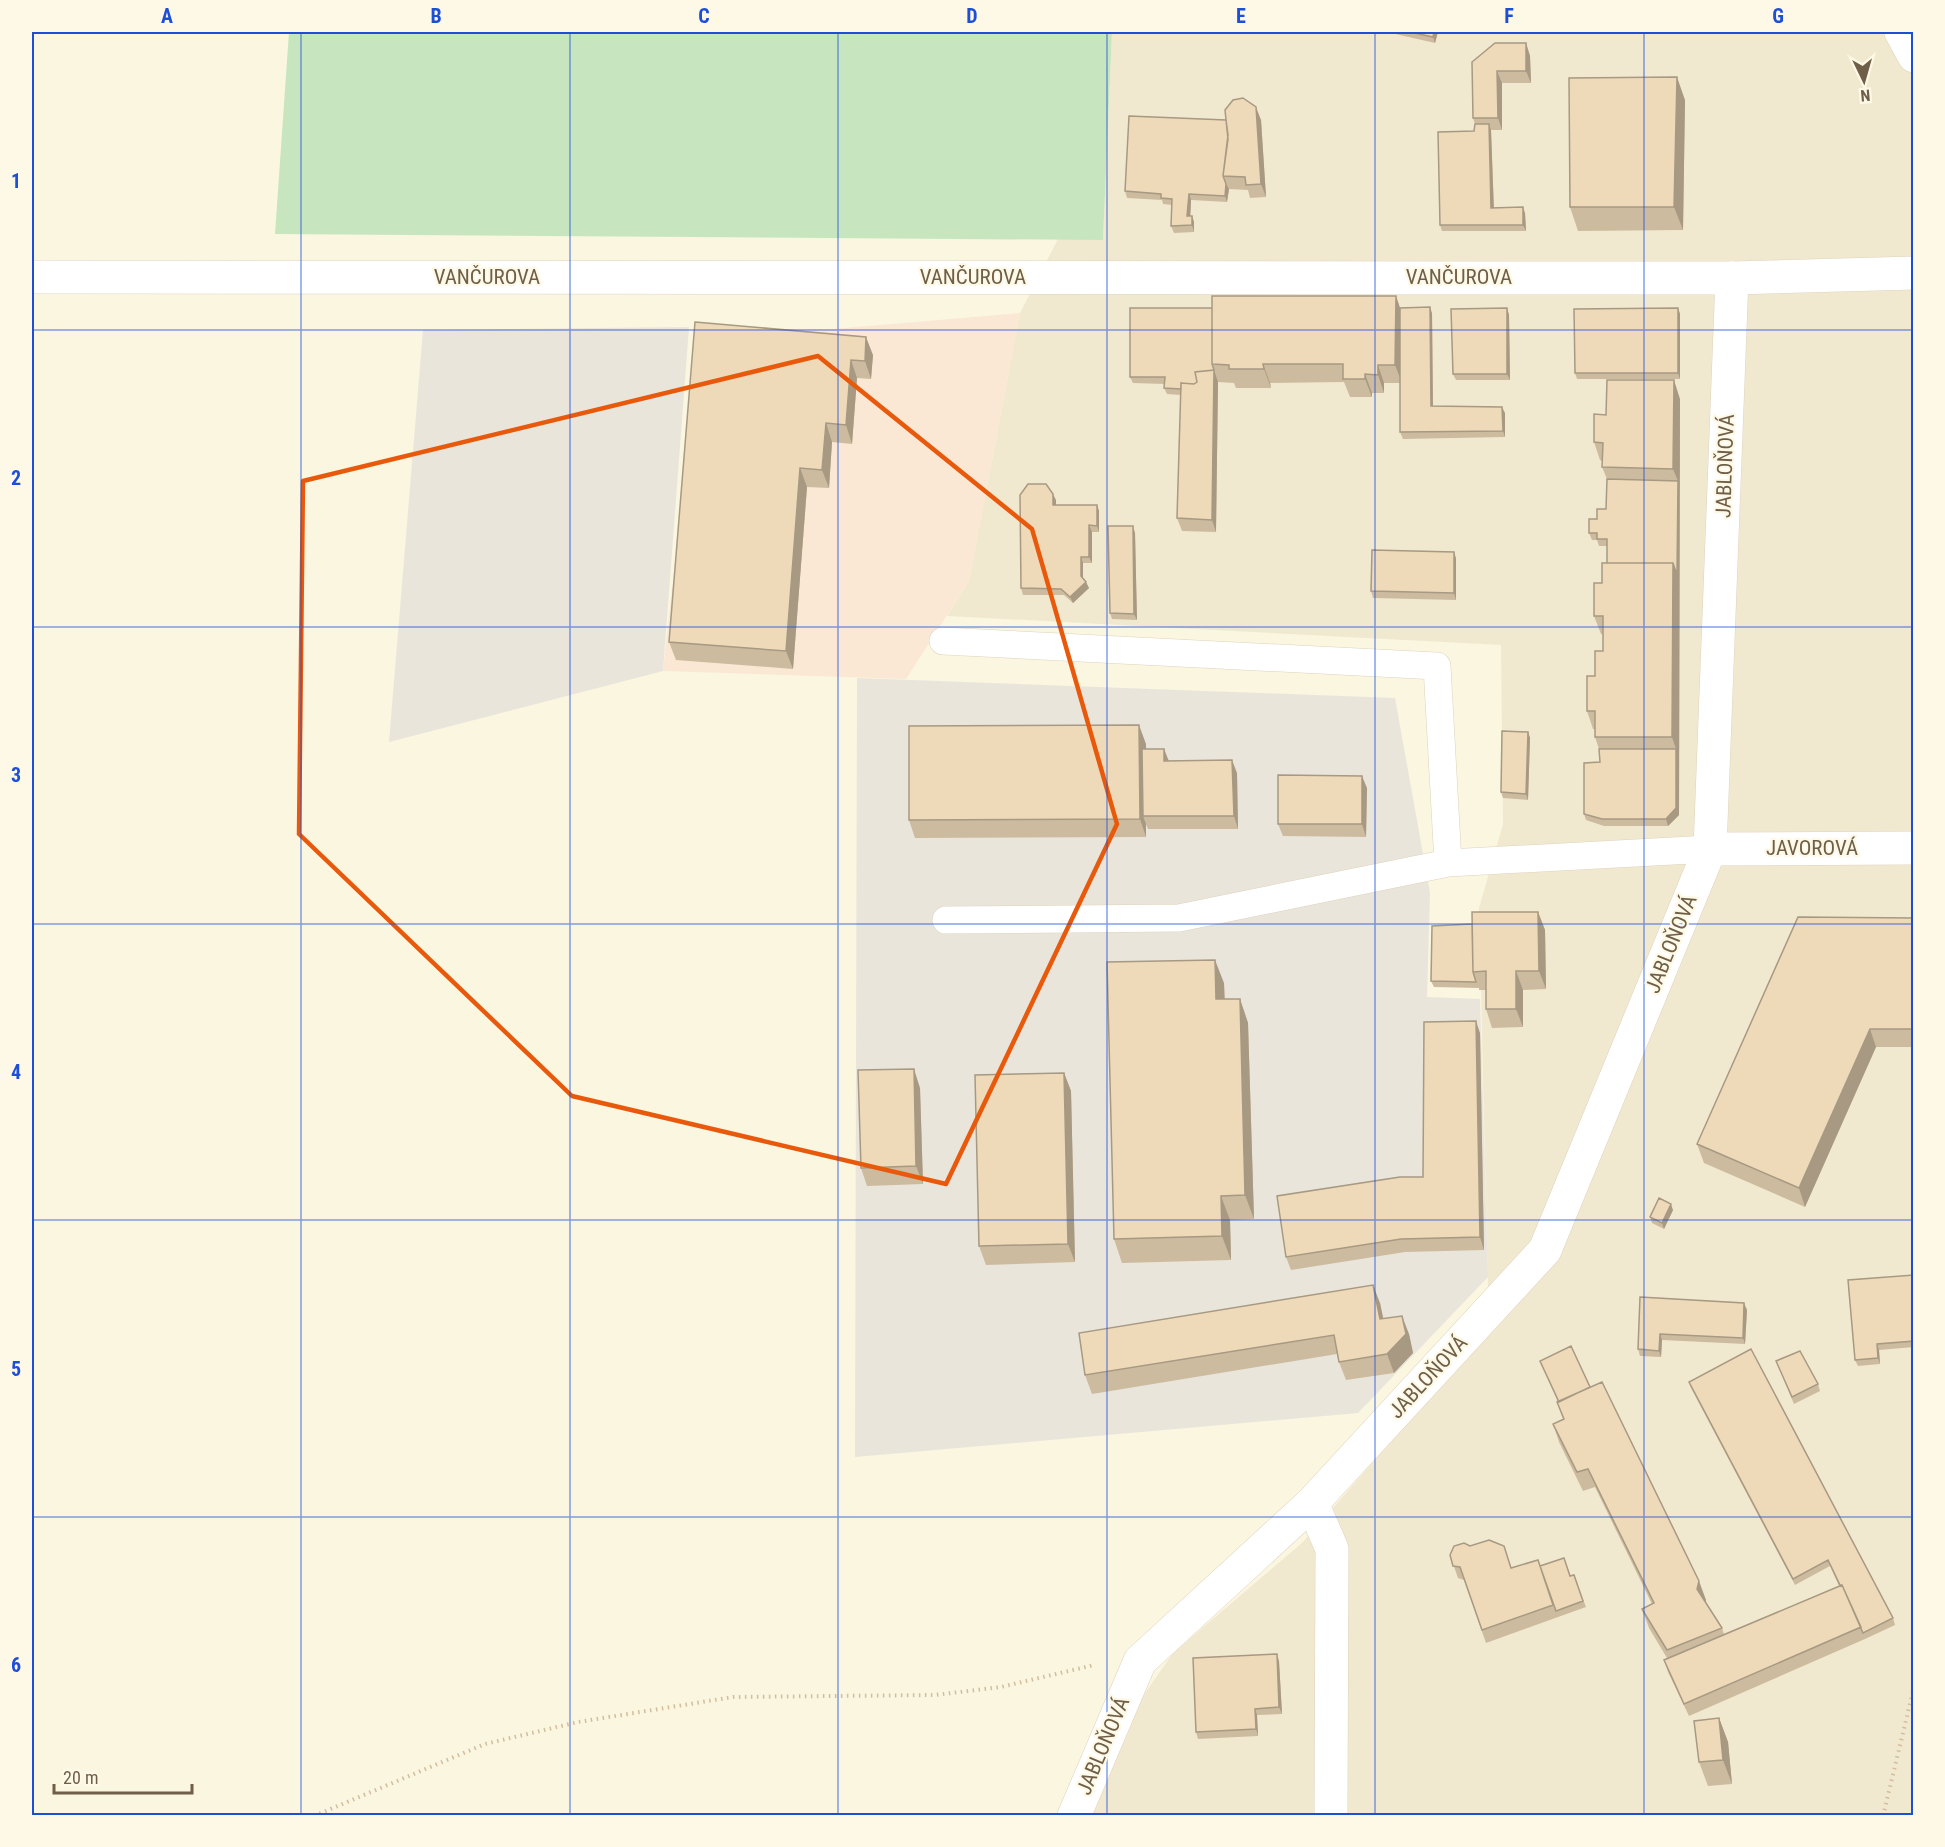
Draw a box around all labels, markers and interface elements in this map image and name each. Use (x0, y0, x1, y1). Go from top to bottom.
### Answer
text: A (161, 4, 173, 28)
text: B (430, 4, 442, 28)
text: C (698, 4, 710, 28)
text: D (966, 4, 978, 28)
text: E (1236, 4, 1246, 28)
text: F (1504, 4, 1514, 28)
text: G (1772, 4, 1784, 28)
north arrow (1834, 51, 1894, 111)
text: N (1860, 86, 1871, 105)
text: 1 (11, 169, 21, 193)
street label: VANČUROVA (434, 265, 540, 289)
street label: VANČUROVA (920, 265, 1026, 289)
street label: VANČUROVA (1406, 265, 1512, 289)
street label: JABLOŇOVÁ (1711, 414, 1739, 518)
text: 2 (11, 466, 21, 490)
text: 3 (11, 763, 21, 787)
street label: JAVOROVÁ (1766, 836, 1858, 860)
street label: JABLOŇOVÁ (1640, 891, 1702, 997)
text: 4 (11, 1060, 21, 1084)
street label: JABLOŇOVÁ (1384, 1331, 1472, 1423)
text: 5 (11, 1357, 21, 1381)
text: 6 (11, 1653, 21, 1677)
street label: JABLOŇOVÁ (1072, 1693, 1134, 1799)
scale bar (54, 1757, 192, 1795)
text: 20 m (63, 1767, 98, 1788)

